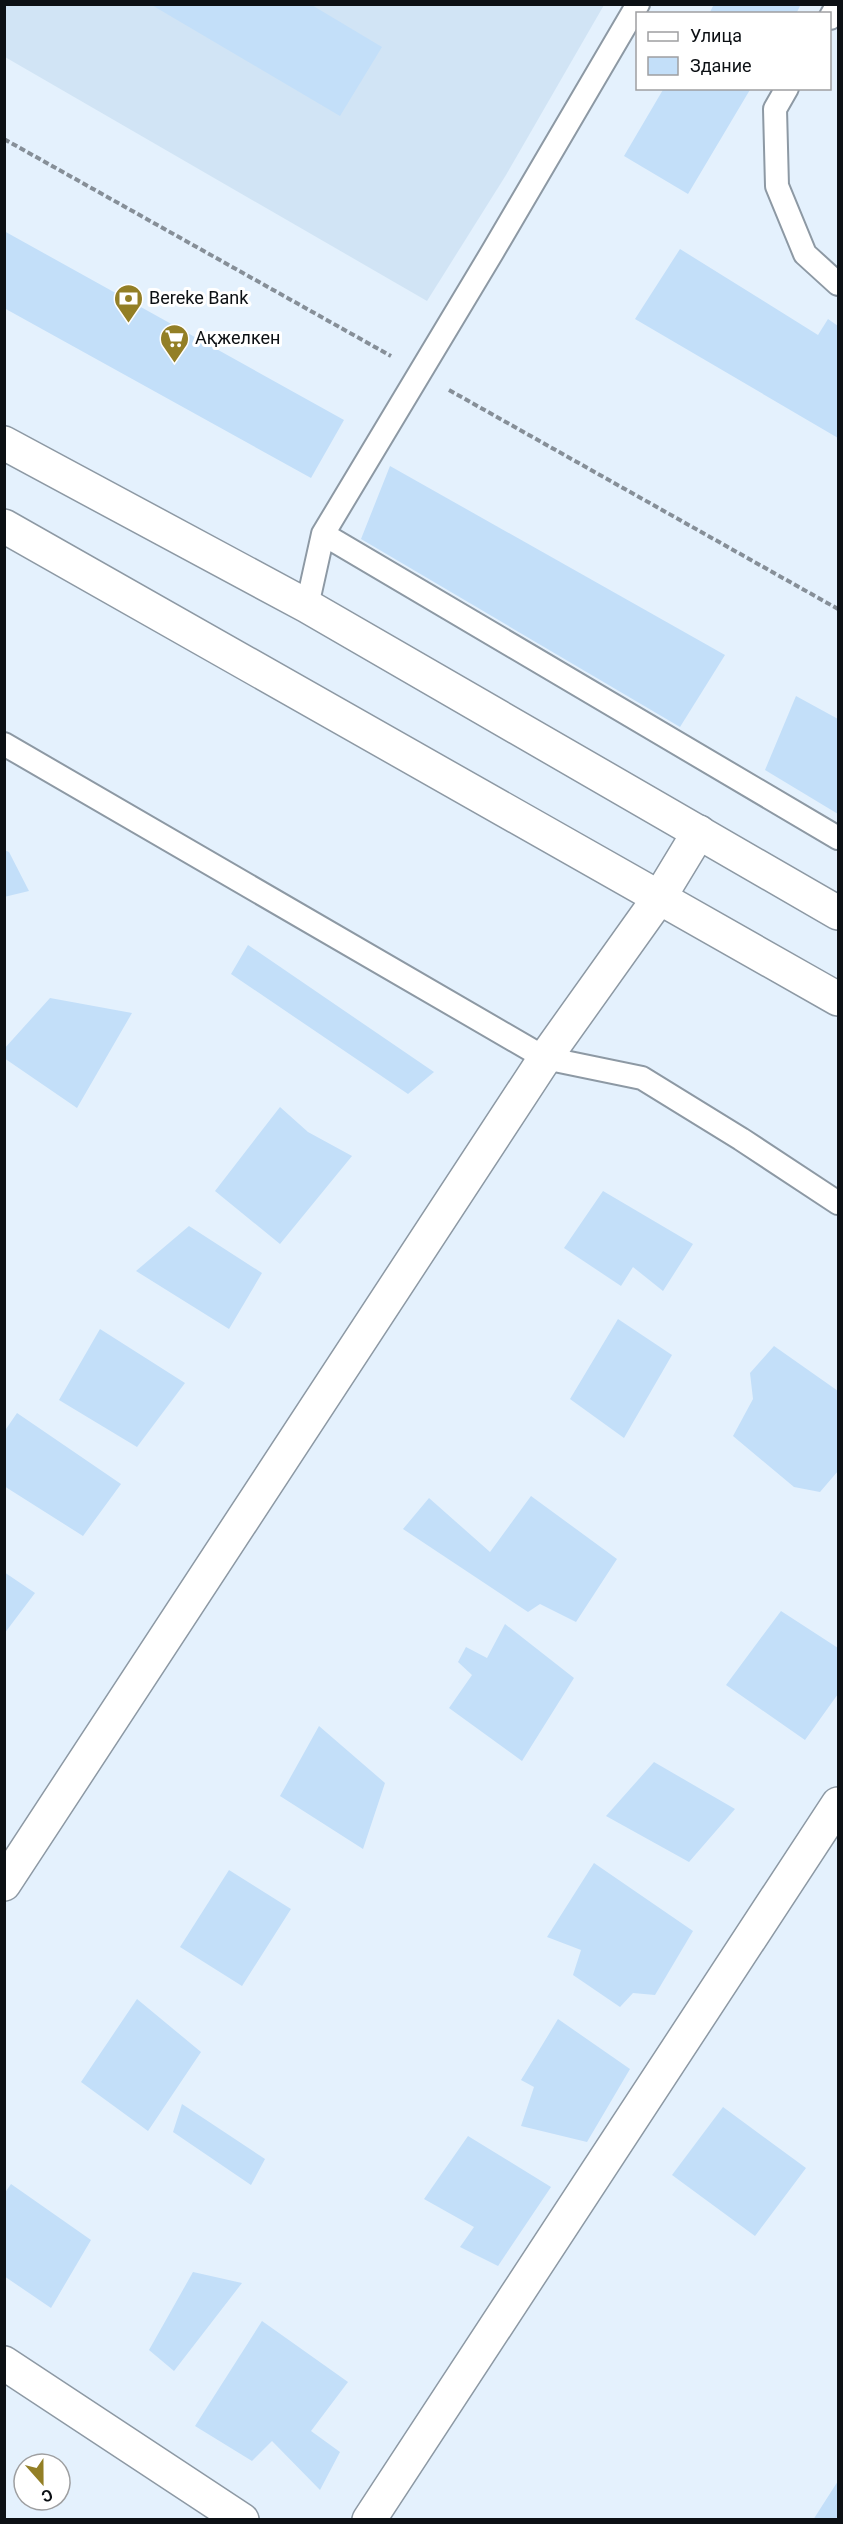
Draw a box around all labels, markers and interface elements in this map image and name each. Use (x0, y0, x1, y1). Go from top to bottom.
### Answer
legend (636, 12, 831, 90)
text: Улица (690, 25, 742, 46)
text: Здание (690, 55, 752, 76)
bank icon: Bereke Bank (112, 282, 144, 324)
place label: Bereke Bank (149, 287, 249, 308)
supermarket icon: Ақжелкен (158, 322, 190, 364)
place label: Ақжелкен (195, 327, 280, 348)
north arrow (12, 2452, 72, 2512)
text: С (39, 2485, 55, 2506)

